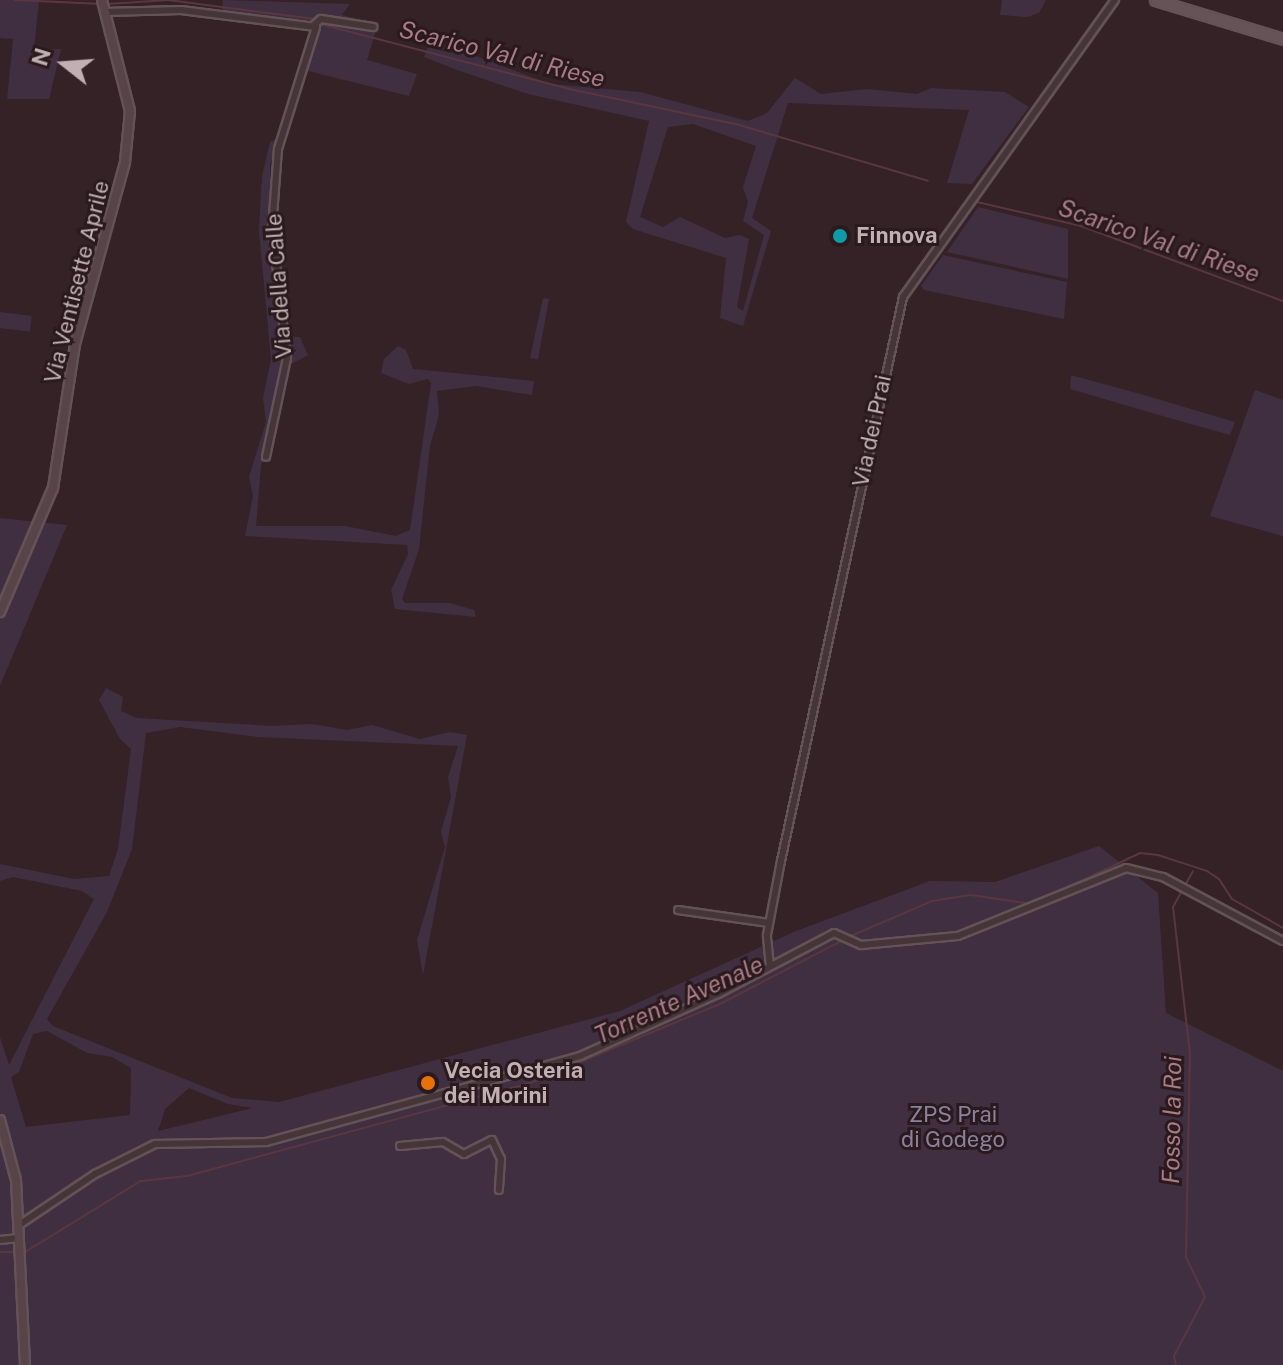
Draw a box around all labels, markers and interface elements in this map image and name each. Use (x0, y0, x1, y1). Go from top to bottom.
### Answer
water label: Scarico Val di Riese (396, 14, 608, 94)
north arrow (24, 24, 104, 104)
text: N (26, 45, 56, 69)
street label: Via Ventisette Aprile (39, 178, 115, 386)
water label: Scarico Val di Riese (1054, 193, 1264, 289)
street label: Via della Calle (261, 212, 297, 360)
place label: Finnova (856, 223, 937, 249)
marker: Finnova (831, 227, 849, 245)
street label: Via dei Prai (847, 373, 897, 489)
water label: Torrente Avenale (590, 950, 768, 1050)
water label: Fosso la Roi (1156, 1056, 1188, 1184)
place label: Vecia Osteria dei Morini (444, 1057, 583, 1108)
marker: Vecia Osteria dei Morini (419, 1074, 437, 1092)
park label: ZPS Prai di Godego (901, 1101, 1005, 1152)

